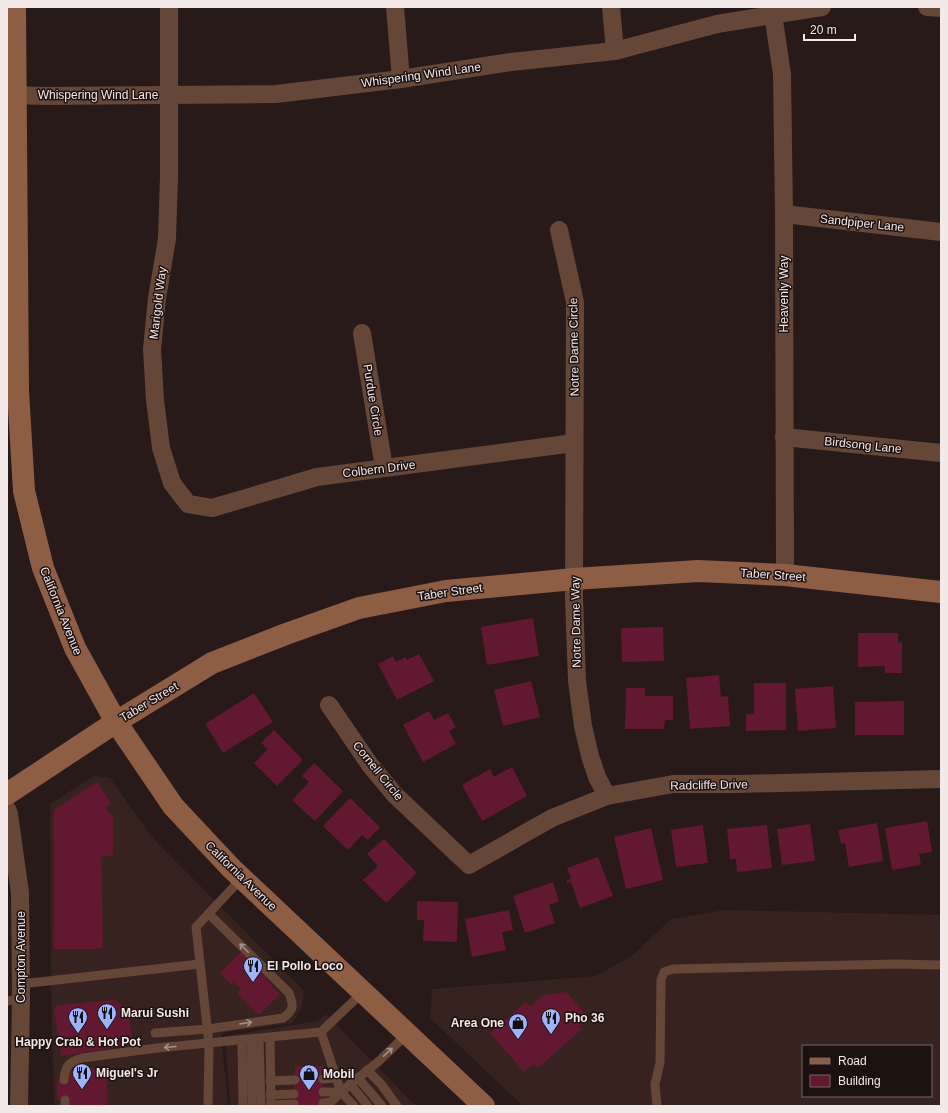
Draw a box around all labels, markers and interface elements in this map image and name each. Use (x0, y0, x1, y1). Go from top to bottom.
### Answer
scale bar (804, 16, 855, 42)
text: 20 m (810, 23, 837, 37)
street label: Whispering Wind Lane (360, 60, 482, 90)
street label: Whispering Wind Lane (38, 88, 159, 102)
street label: Sandpiper Lane (819, 212, 905, 234)
street label: Heavenly Way (777, 256, 791, 332)
street label: Marigold Way (147, 266, 169, 340)
street label: Notre Dame Circle (566, 297, 582, 396)
street label: Purdue Circle (360, 363, 386, 437)
street label: Birdsong Lane (824, 434, 903, 456)
street label: Colbern Drive (342, 458, 417, 480)
street label: California Avenue (37, 565, 85, 657)
street label: Taber Street (740, 566, 807, 584)
street label: Notre Dame Way (568, 576, 584, 668)
street label: Taber Street (417, 580, 484, 603)
street label: Taber Street (117, 679, 181, 725)
street label: Cornell Circle (350, 739, 406, 804)
street label: Radcliffe Drive (670, 777, 748, 793)
street label: California Avenue (202, 838, 280, 914)
street label: Compton Avenue (14, 911, 28, 1003)
one-way arrow (239, 943, 249, 953)
restaurant icon: El Pollo Loco (242, 955, 264, 983)
place label: El Pollo Loco (267, 959, 343, 973)
restaurant icon: Marui Sushi (96, 1002, 118, 1030)
restaurant icon: Happy Crab & Hot Pot (67, 1006, 89, 1034)
place label: Marui Sushi (121, 1006, 189, 1020)
restaurant icon: Pho 36 (540, 1007, 562, 1035)
place label: Pho 36 (565, 1011, 605, 1025)
shop icon: Area One (507, 1012, 529, 1040)
place label: Area One (451, 1016, 504, 1030)
one-way arrow (239, 1019, 252, 1027)
place label: Happy Crab & Hot Pot (15, 1035, 141, 1049)
one-way arrow (164, 1044, 177, 1051)
legend (802, 1045, 932, 1097)
one-way arrow (383, 1047, 393, 1057)
text: Road (838, 1054, 867, 1068)
restaurant icon: Miguel's Jr (71, 1062, 93, 1090)
shop icon: Mobil (298, 1063, 320, 1091)
place label: Miguel's Jr (96, 1066, 159, 1080)
place label: Mobil (323, 1067, 354, 1081)
text: Building (838, 1074, 881, 1088)

